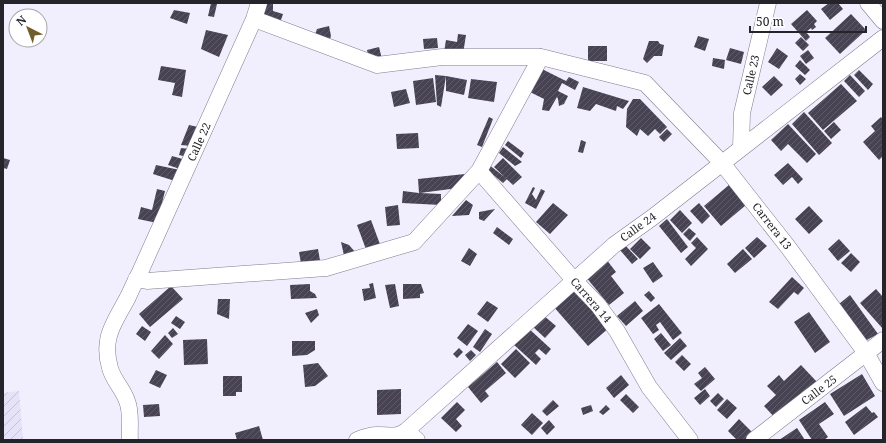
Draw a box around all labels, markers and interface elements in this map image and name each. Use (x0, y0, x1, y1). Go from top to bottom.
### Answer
north arrow (8, 8, 48, 48)
scale bar (750, 8, 866, 34)
text: N (13, 12, 29, 29)
text: 50 m (756, 13, 784, 30)
street label: Calle 23 (739, 53, 762, 96)
street label: Calle 22 (183, 120, 214, 163)
street label: Carrera 13 (749, 199, 795, 252)
street label: Calle 24 (617, 209, 659, 245)
street label: Carrera 14 (568, 274, 615, 326)
street label: Calle 25 (798, 371, 840, 408)

